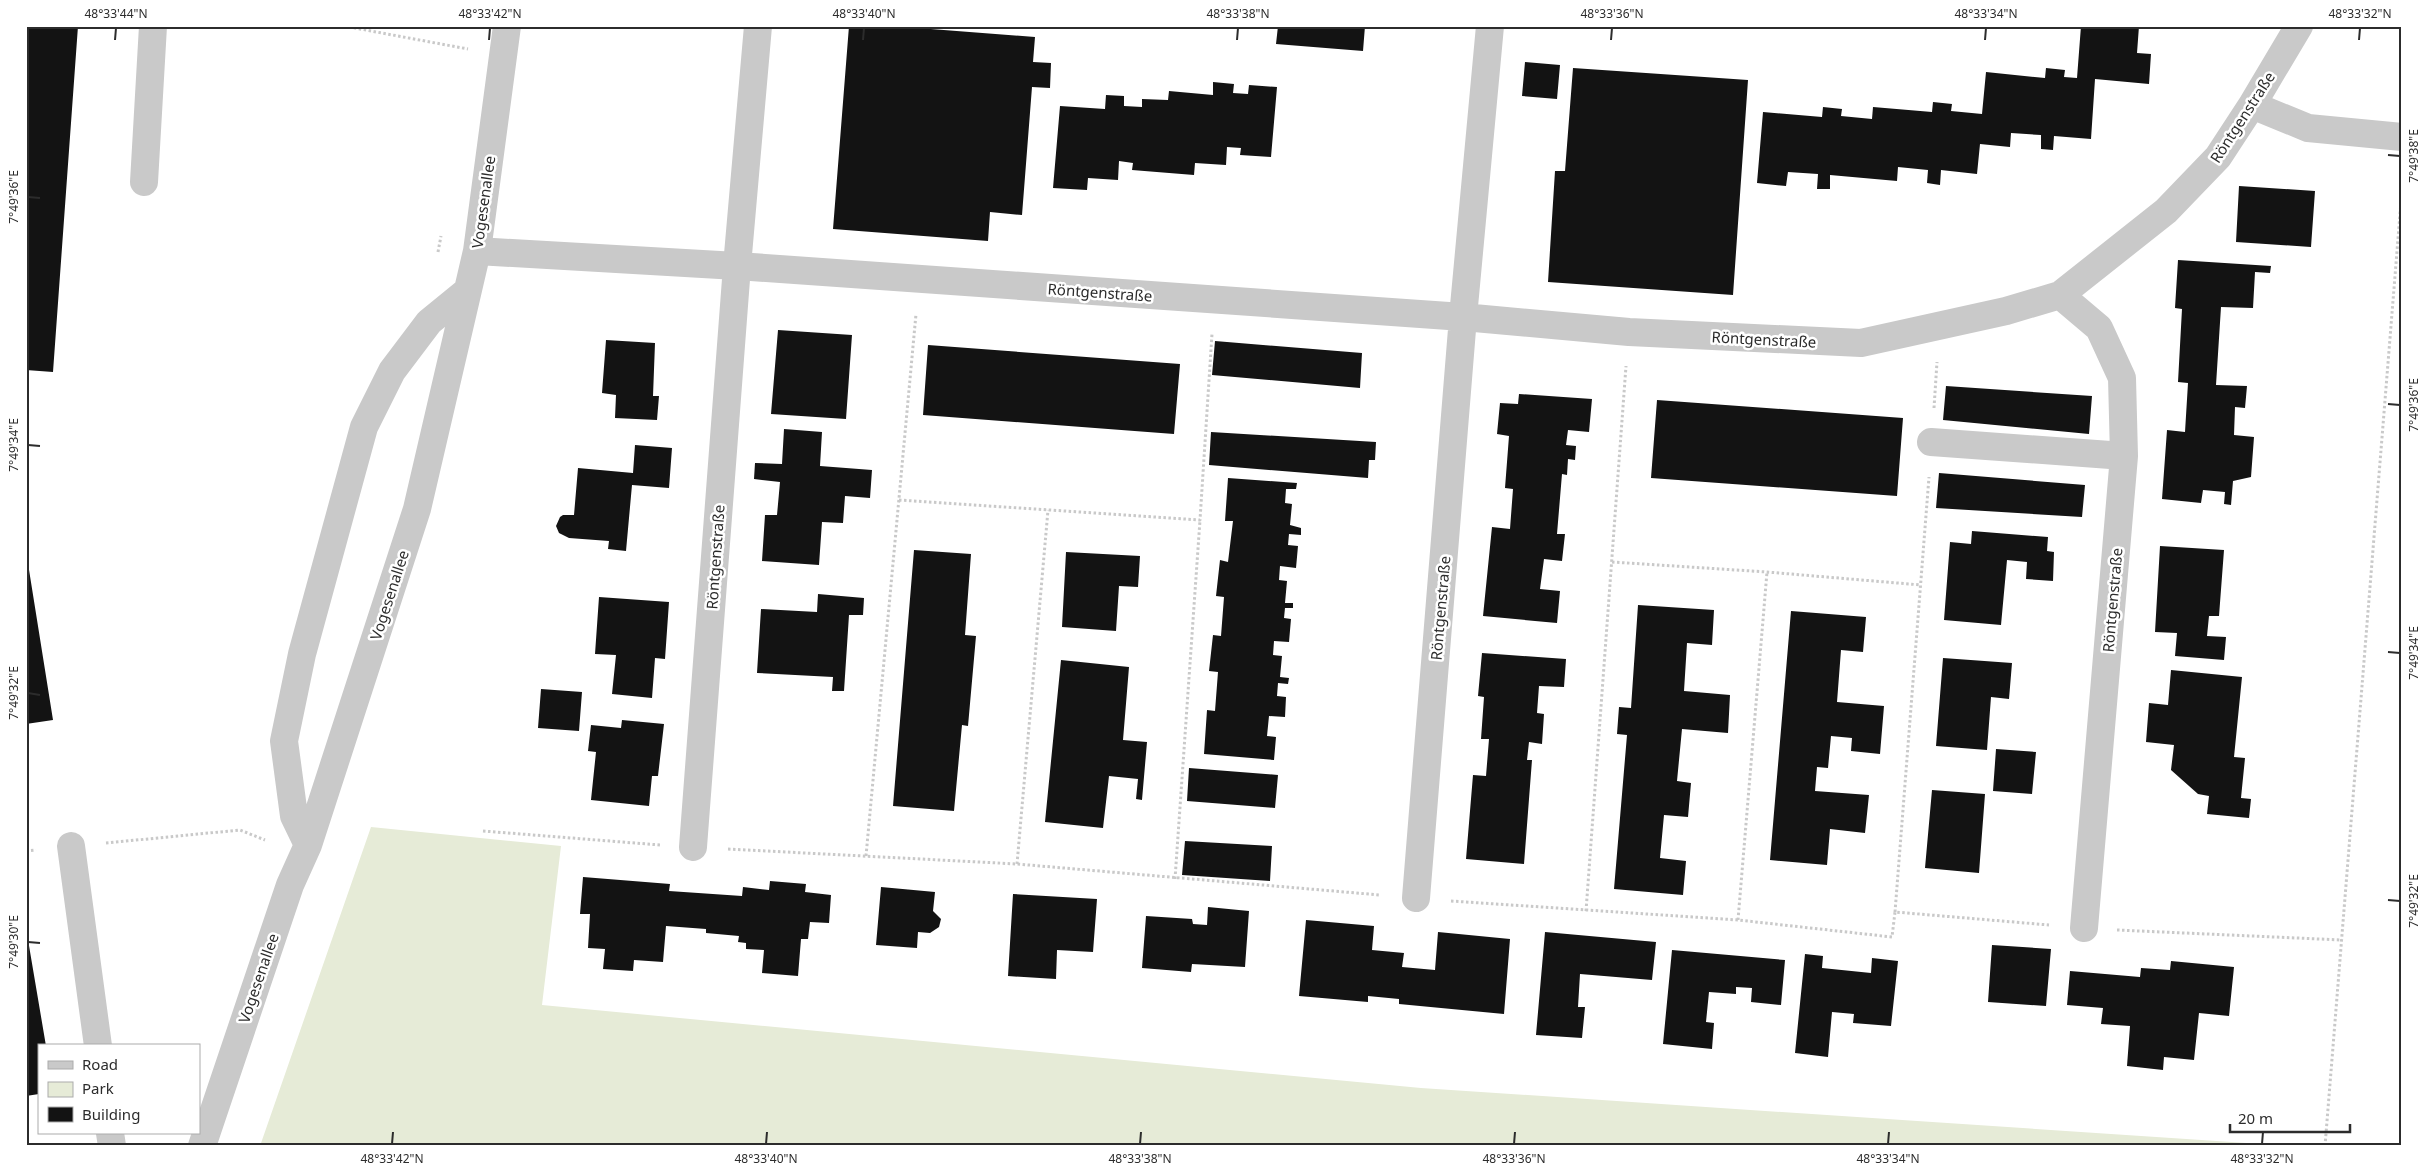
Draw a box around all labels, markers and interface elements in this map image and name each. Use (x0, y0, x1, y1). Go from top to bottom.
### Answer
text: 48°33'44"N (84, 5, 148, 22)
text: 48°33'42"N (458, 5, 522, 22)
text: 48°33'40"N (832, 5, 896, 22)
text: 48°33'38"N (1206, 5, 1270, 22)
text: 48°33'36"N (1580, 5, 1644, 22)
text: 48°33'34"N (1954, 5, 2018, 22)
text: 48°33'32"N (2328, 5, 2392, 22)
street label: Röntgenstraße (2205, 68, 2279, 166)
text: 7°49'38"E (2405, 129, 2422, 183)
street label: Vogesenallee (467, 154, 499, 250)
text: 7°49'36"E (5, 170, 22, 224)
street label: Röntgenstraße (1047, 278, 1153, 306)
street label: Röntgenstraße (1711, 326, 1817, 352)
text: 7°49'36"E (2405, 378, 2422, 432)
text: 7°49'34"E (5, 418, 22, 472)
street label: Röntgenstraße (701, 504, 729, 610)
street label: Vogesenallee (365, 547, 413, 643)
street label: Röntgenstraße (2097, 547, 2127, 653)
street label: Röntgenstraße (1425, 555, 1455, 661)
text: 7°49'34"E (2405, 626, 2422, 680)
text: 7°49'32"E (5, 666, 22, 720)
text: 7°49'32"E (2405, 874, 2422, 928)
text: 7°49'30"E (5, 915, 22, 969)
street label: Vogesenallee (233, 931, 283, 1025)
legend (38, 1044, 200, 1134)
text: Road (82, 1054, 118, 1074)
text: Park (82, 1078, 114, 1098)
scale bar (2230, 1102, 2350, 1134)
text: Building (82, 1104, 140, 1124)
text: 20 m (2238, 1108, 2273, 1128)
text: 48°33'42"N (360, 1150, 424, 1167)
text: 48°33'40"N (734, 1150, 798, 1167)
text: 48°33'38"N (1108, 1150, 1172, 1167)
text: 48°33'36"N (1482, 1150, 1546, 1167)
text: 48°33'34"N (1856, 1150, 1920, 1167)
text: 48°33'32"N (2230, 1150, 2294, 1167)

